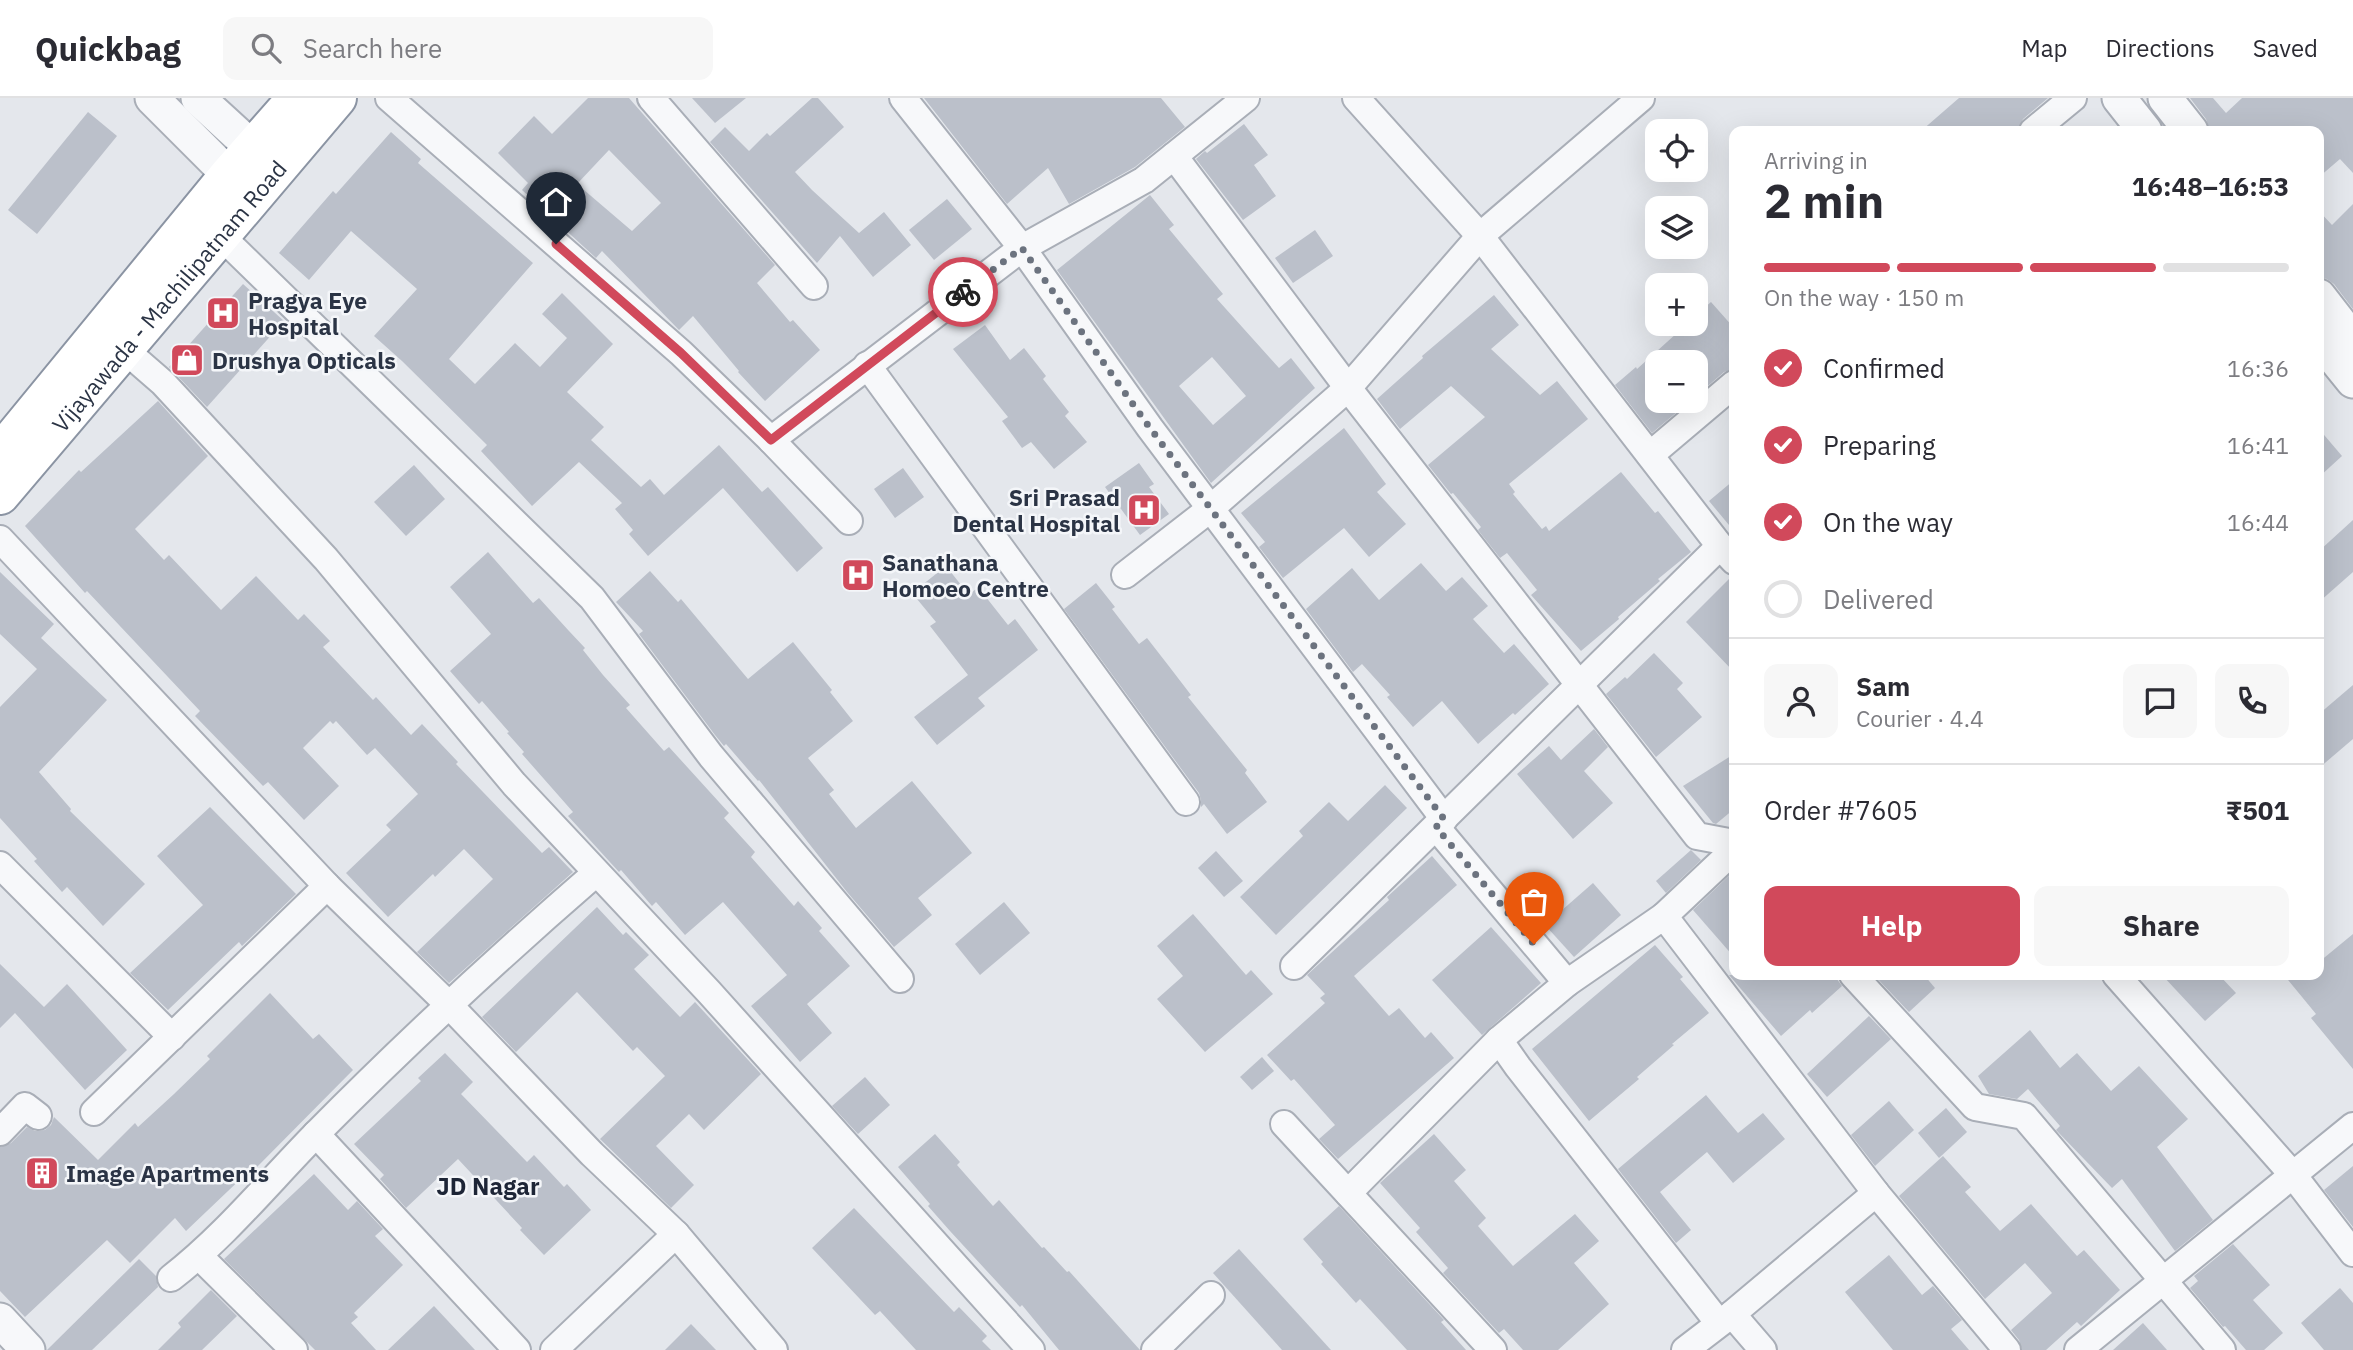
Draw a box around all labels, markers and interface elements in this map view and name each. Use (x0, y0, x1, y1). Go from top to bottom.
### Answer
search box (223, 17, 713, 80)
text: Quickbag (35, 27, 181, 70)
icon: search (247, 29, 285, 67)
text: Search here (303, 31, 442, 65)
text: Map (2021, 32, 2067, 64)
text: Directions (2105, 32, 2215, 64)
text: Saved (2253, 32, 2318, 64)
map controls (1645, 119, 1708, 413)
button: locate (1645, 119, 1708, 182)
text: Arriving in (1764, 145, 1868, 175)
street label: Vijayawada - Machilipatnam Road (45, 154, 293, 438)
text: 16:48–16:53 (2132, 169, 2289, 203)
text: 2 min (1764, 171, 1884, 231)
pin (526, 172, 586, 244)
icon: home (537, 183, 575, 221)
button: layers (1645, 196, 1708, 259)
courier (928, 257, 998, 327)
icon: bike (944, 273, 982, 311)
button: + (1645, 273, 1708, 336)
text: On the way · 150 m (1764, 282, 1964, 312)
place label: Pragya Eye Hospital (248, 285, 367, 341)
hospital icon: Pragya Eye Hospital (204, 294, 242, 332)
shop icon: Drushya Opticals (168, 341, 206, 379)
place label: Drushya Opticals (212, 345, 396, 375)
icon: check (1764, 349, 1802, 387)
button: − (1645, 350, 1708, 413)
text: Confirmed (1823, 351, 1945, 385)
text: 16:36 (2227, 353, 2289, 383)
icon: check (1764, 426, 1802, 464)
text: Preparing (1823, 428, 1936, 462)
text: 16:41 (2227, 430, 2289, 460)
place label: Sri Prasad Dental Hospital (952, 482, 1120, 538)
hospital icon: Sri Prasad Dental Hospital (1125, 491, 1163, 529)
icon: check (1764, 503, 1802, 541)
text: On the way (1823, 505, 1953, 539)
text: 16:44 (2227, 507, 2289, 537)
place label: Sanathana Homoeo Centre (882, 547, 1049, 603)
hospital icon: Sanathana Homoeo Centre (839, 556, 877, 594)
text: Delivered (1823, 582, 1934, 616)
button: person (1764, 664, 1838, 738)
button: chat (2123, 664, 2197, 738)
button: phone (2215, 664, 2289, 738)
text: Sam (1856, 669, 1910, 703)
text: Courier · 4.4 (1856, 703, 1984, 733)
text: Order #7605 (1764, 793, 1918, 827)
text: ₹501 (2226, 793, 2289, 827)
pin (1504, 872, 1564, 944)
icon: bag (1515, 883, 1553, 921)
button: Help (1764, 886, 2020, 966)
button: Share (2034, 886, 2289, 966)
building icon: Image Apartments (23, 1154, 61, 1192)
place label: Image Apartments (66, 1158, 269, 1188)
district label: JD Nagar (436, 1170, 540, 1202)

